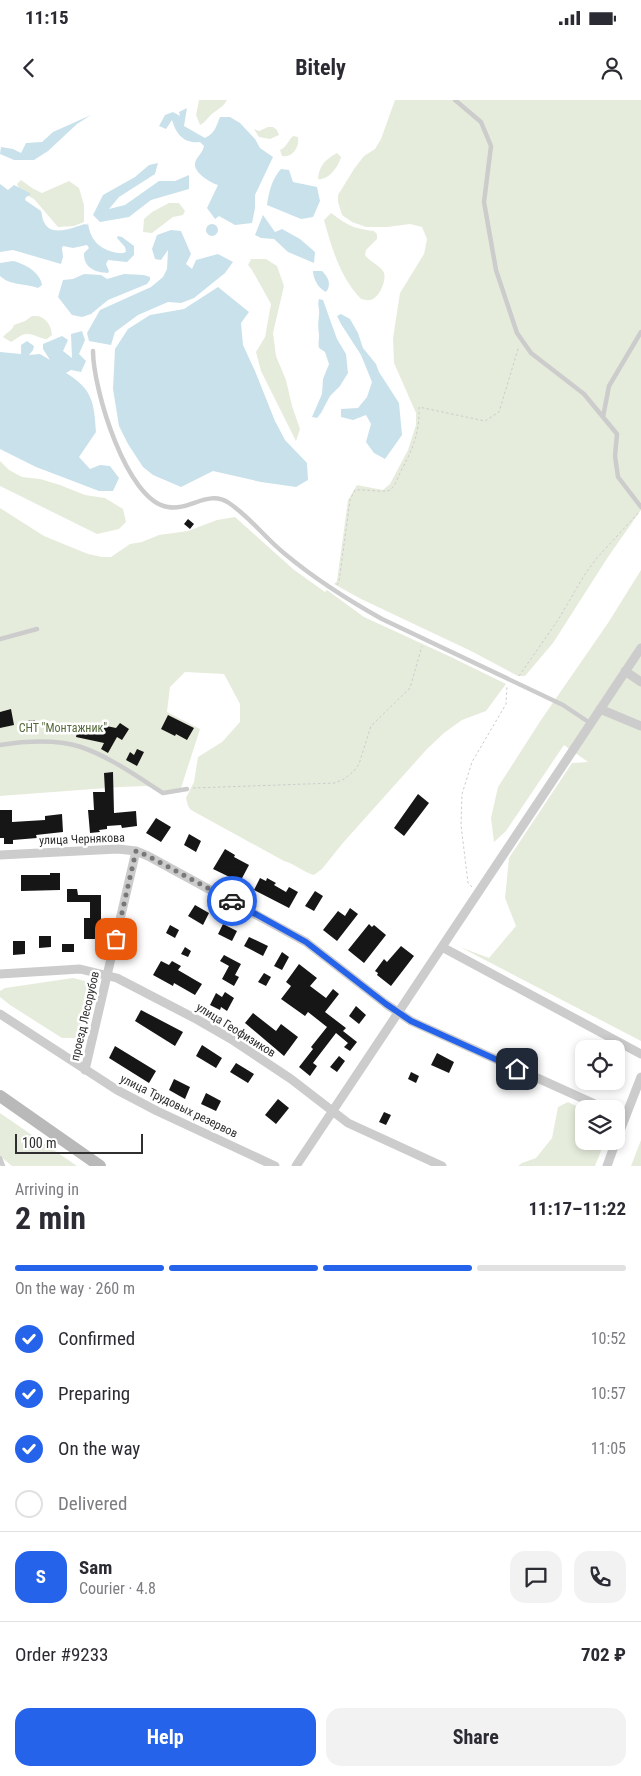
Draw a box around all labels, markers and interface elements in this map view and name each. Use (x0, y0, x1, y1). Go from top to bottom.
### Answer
text: 11:15 (25, 6, 69, 29)
icon: back (15, 54, 43, 82)
icon: person (598, 54, 626, 82)
text: Bitely (295, 55, 346, 80)
park label: СНТ "Монтажник" (19, 721, 107, 735)
street label: улица Чернякова (39, 830, 125, 847)
courier (207, 876, 257, 926)
icon: car (218, 887, 246, 915)
pin (95, 918, 137, 960)
icon: bag (102, 925, 130, 953)
street label: проезд Лесорубов (68, 970, 102, 1062)
street label: улица Геофизиков (194, 1000, 278, 1060)
map controls (575, 1040, 625, 1150)
button: locate (575, 1040, 625, 1090)
pin (496, 1048, 538, 1090)
icon: home (503, 1055, 531, 1083)
street label: улица Трудовых резервов (118, 1071, 240, 1141)
button: layers (575, 1100, 625, 1150)
scale bar (15, 1131, 142, 1154)
text: 100 m (22, 1135, 57, 1151)
text: Arriving in (15, 1180, 79, 1199)
text: 11:17–11:22 (528, 1197, 626, 1220)
text: 2 min (15, 1199, 86, 1237)
text: On the way · 260 m (15, 1279, 135, 1298)
icon: check (15, 1325, 43, 1353)
text: Confirmed (58, 1327, 135, 1350)
text: 10:52 (591, 1329, 626, 1348)
icon: check (15, 1380, 43, 1408)
text: Preparing (58, 1382, 130, 1405)
text: 10:57 (591, 1384, 626, 1403)
icon: check (15, 1435, 43, 1463)
text: On the way (58, 1437, 140, 1460)
text: 11:05 (591, 1439, 626, 1458)
text: Delivered (58, 1492, 127, 1515)
button: chat (510, 1551, 562, 1603)
button: phone (574, 1551, 626, 1603)
text: Sam (79, 1556, 112, 1579)
text: S (36, 1565, 46, 1588)
text: Courier · 4.8 (79, 1579, 156, 1598)
text: Order #9233 (15, 1643, 108, 1666)
text: 702 ₽ (581, 1643, 626, 1666)
button: Help (15, 1708, 316, 1766)
button: Share (326, 1708, 626, 1766)

